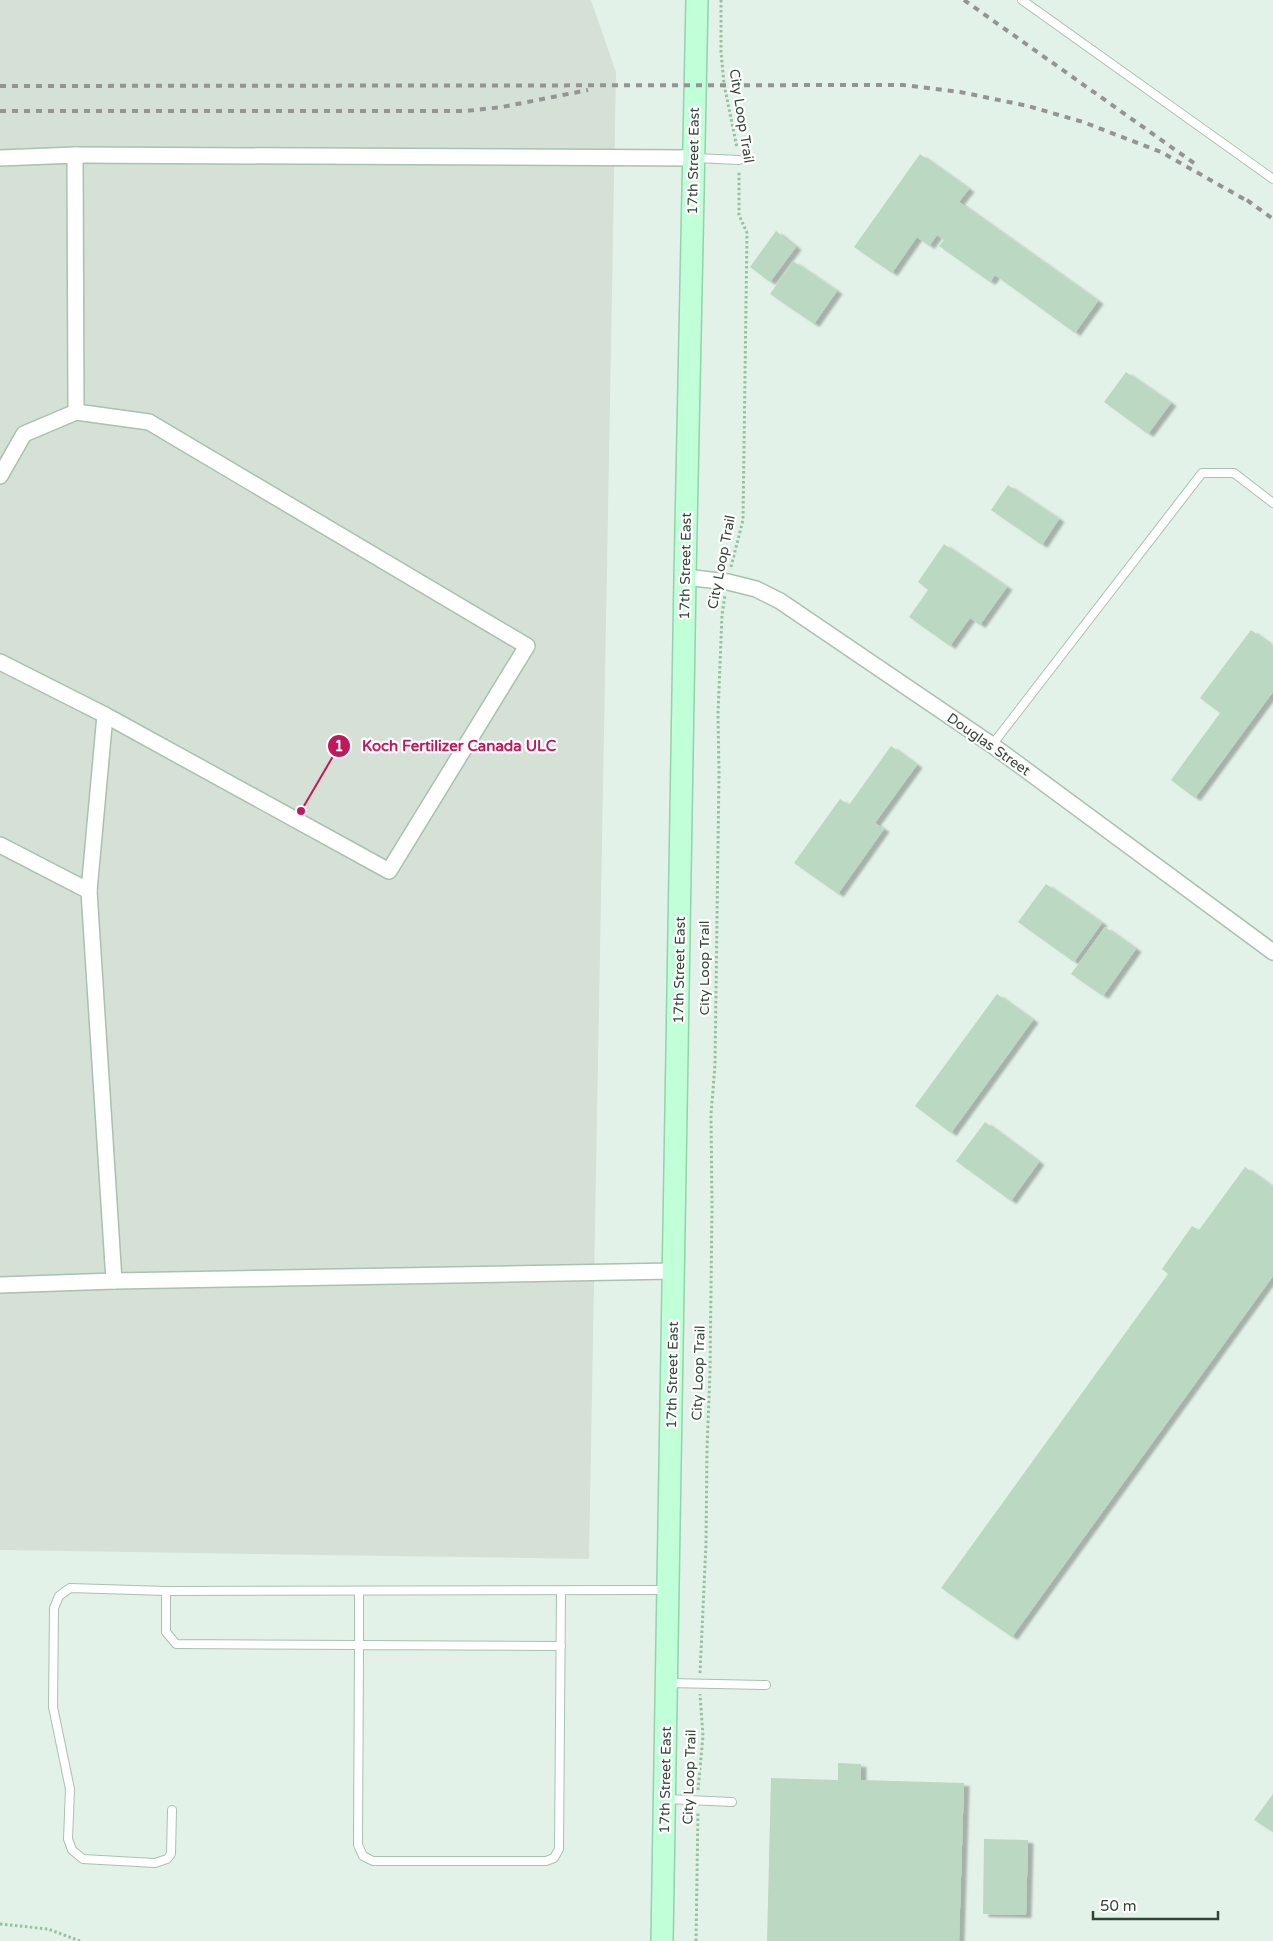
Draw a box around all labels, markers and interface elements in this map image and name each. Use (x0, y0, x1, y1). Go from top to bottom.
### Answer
street label: City Loop Trail (726, 68, 757, 164)
street label: 17th Street East (684, 106, 703, 215)
street label: 17th Street East (676, 511, 695, 620)
street label: City Loop Trail (704, 514, 739, 610)
street label: Douglas Street (944, 709, 1034, 780)
callout: Koch Fertilizer Canada ULC (326, 731, 566, 761)
text: 1 (334, 737, 344, 755)
text: Koch Fertilizer Canada ULC (362, 737, 557, 755)
street label: 17th Street East (670, 915, 689, 1024)
street label: City Loop Trail (696, 920, 713, 1016)
street label: 17th Street East (663, 1320, 682, 1429)
street label: City Loop Trail (688, 1325, 709, 1421)
street label: 17th Street East (656, 1725, 675, 1834)
street label: City Loop Trail (679, 1729, 700, 1825)
scale bar (1093, 1888, 1218, 1920)
text: 50 m (1100, 1897, 1137, 1915)

